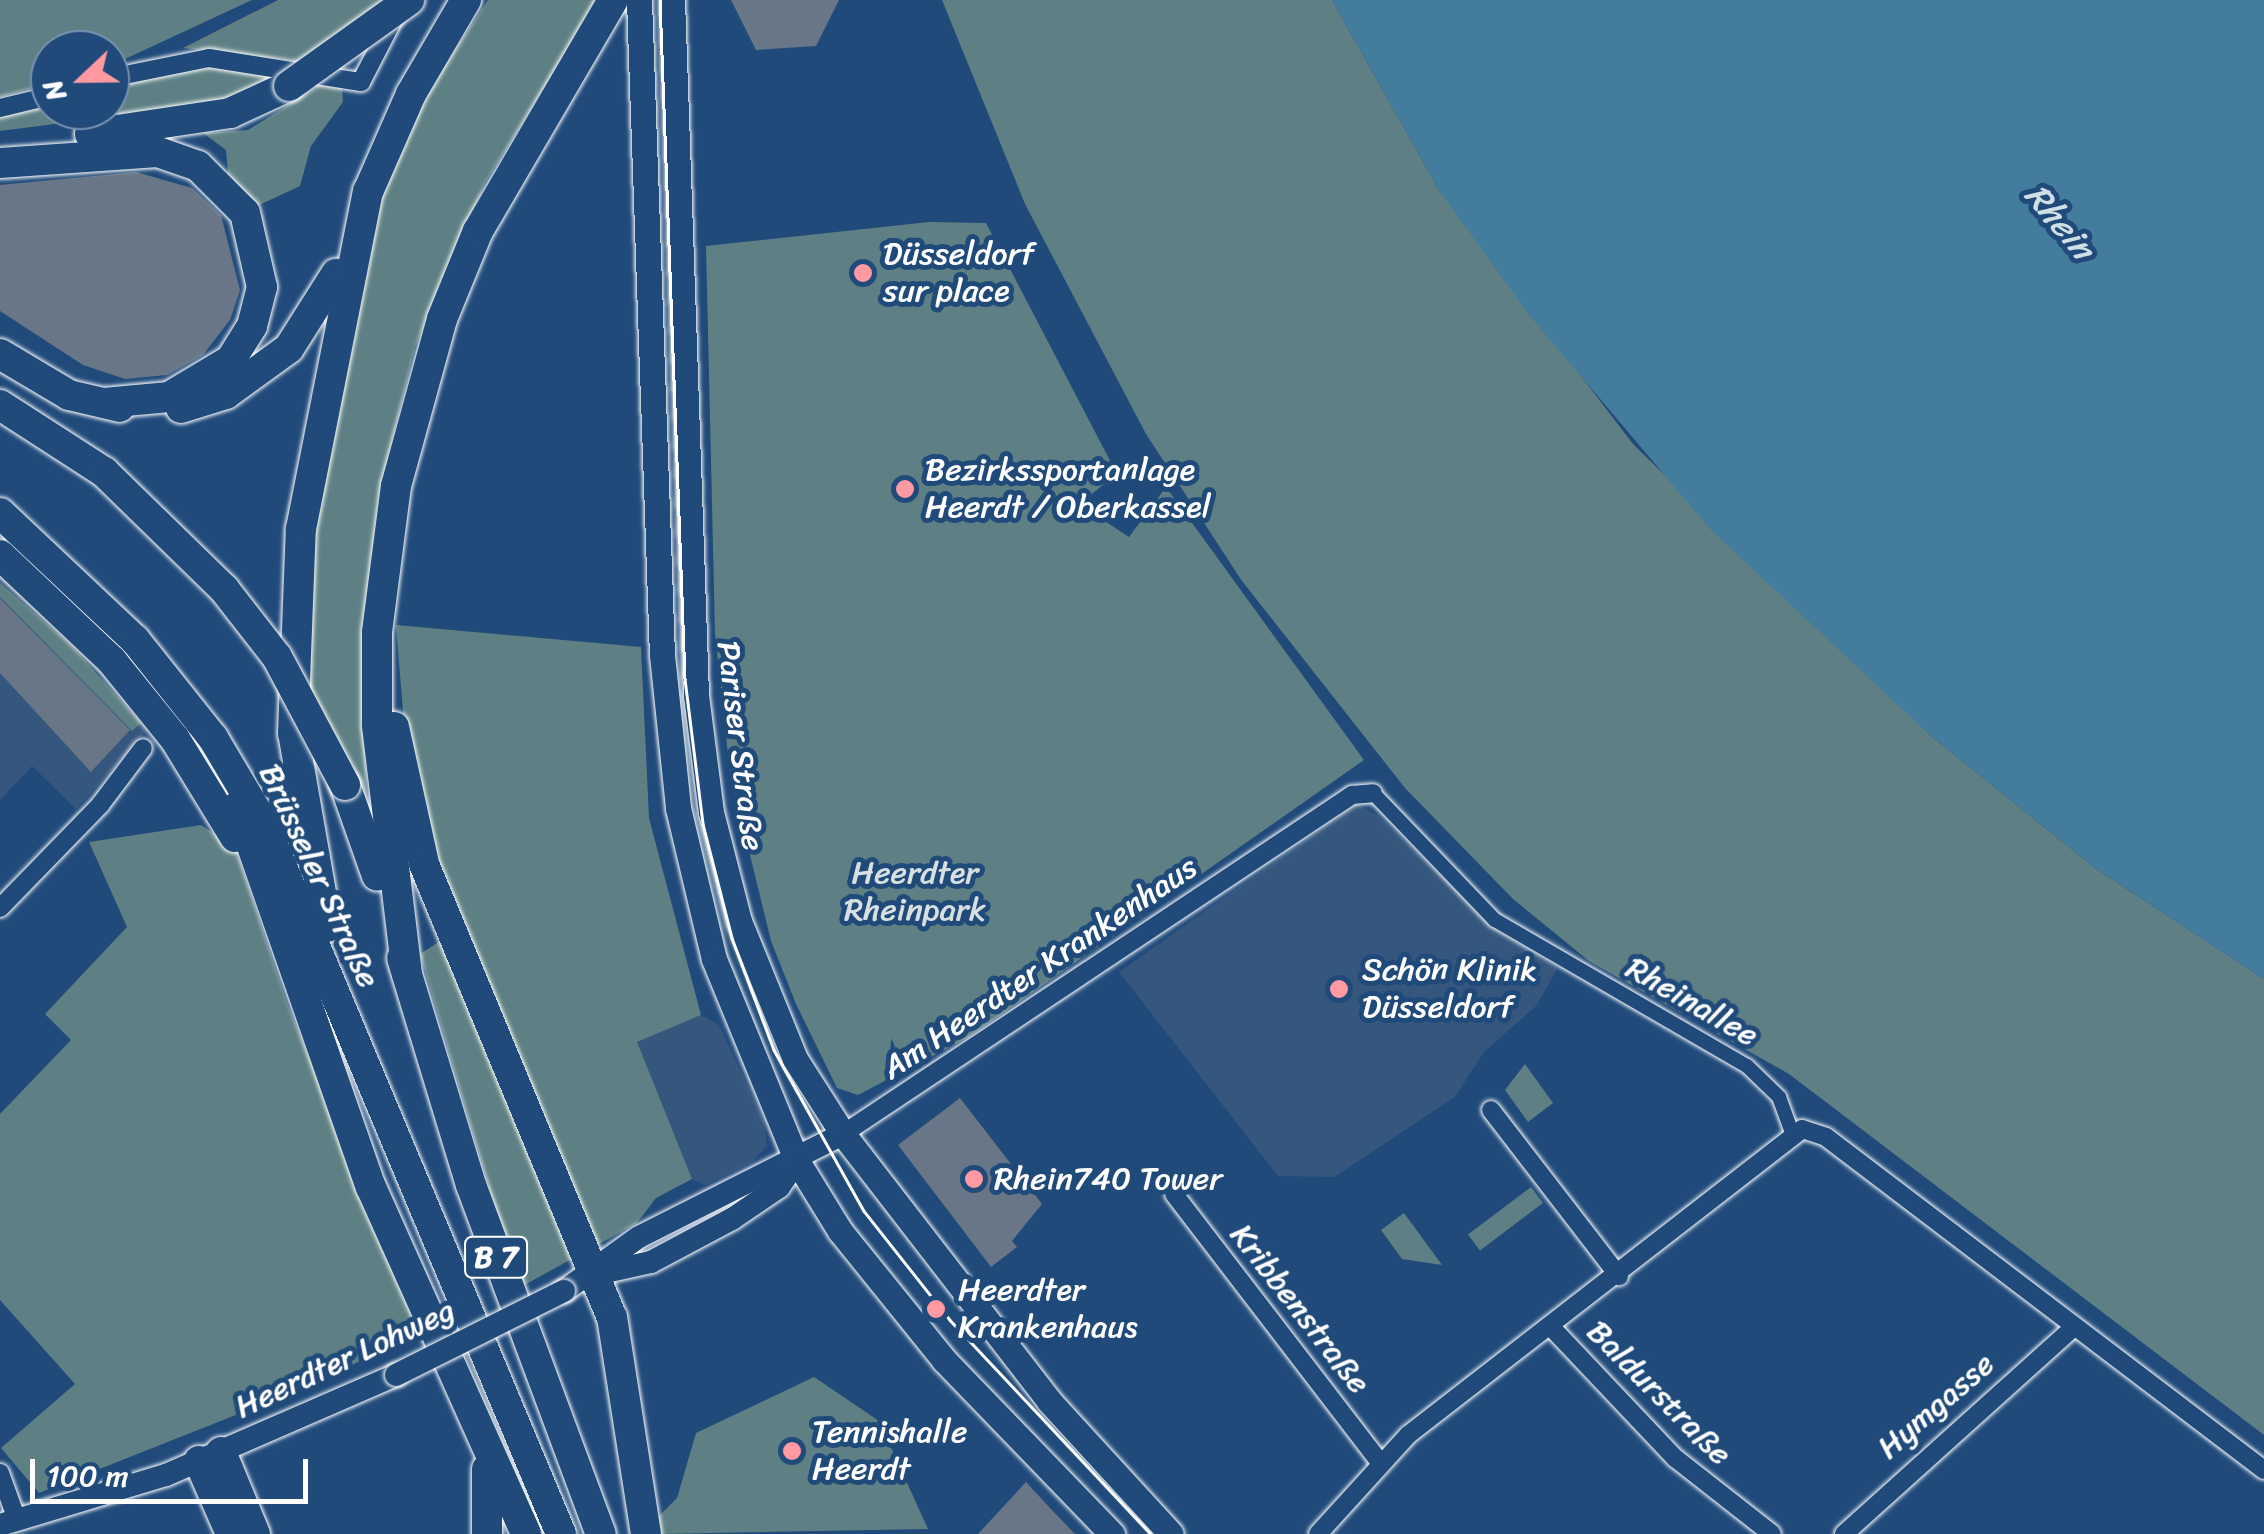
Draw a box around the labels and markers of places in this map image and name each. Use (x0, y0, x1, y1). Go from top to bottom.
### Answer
place label: Düsseldorf sur place (883, 236, 1034, 311)
marker: Düsseldorf sur place (852, 262, 874, 284)
place label: Bezirkssportanlage Heerdt / Oberkassel (925, 452, 1211, 527)
marker: Bezirkssportanlage Heerdt / Oberkassel (894, 478, 916, 500)
place label: Schön Klinik Düsseldorf (1362, 952, 1537, 1027)
marker: Schön Klinik Düsseldorf (1326, 976, 1352, 1002)
place label: Rhein740 Tower (994, 1160, 1222, 1198)
marker: Rhein740 Tower (963, 1168, 985, 1190)
place label: Heerdter Krankenhaus (958, 1272, 1138, 1347)
marker: Heerdter Krankenhaus (923, 1296, 949, 1322)
place label: Tennishalle Heerdt (812, 1414, 967, 1489)
marker: Tennishalle Heerdt (781, 1440, 803, 1462)

